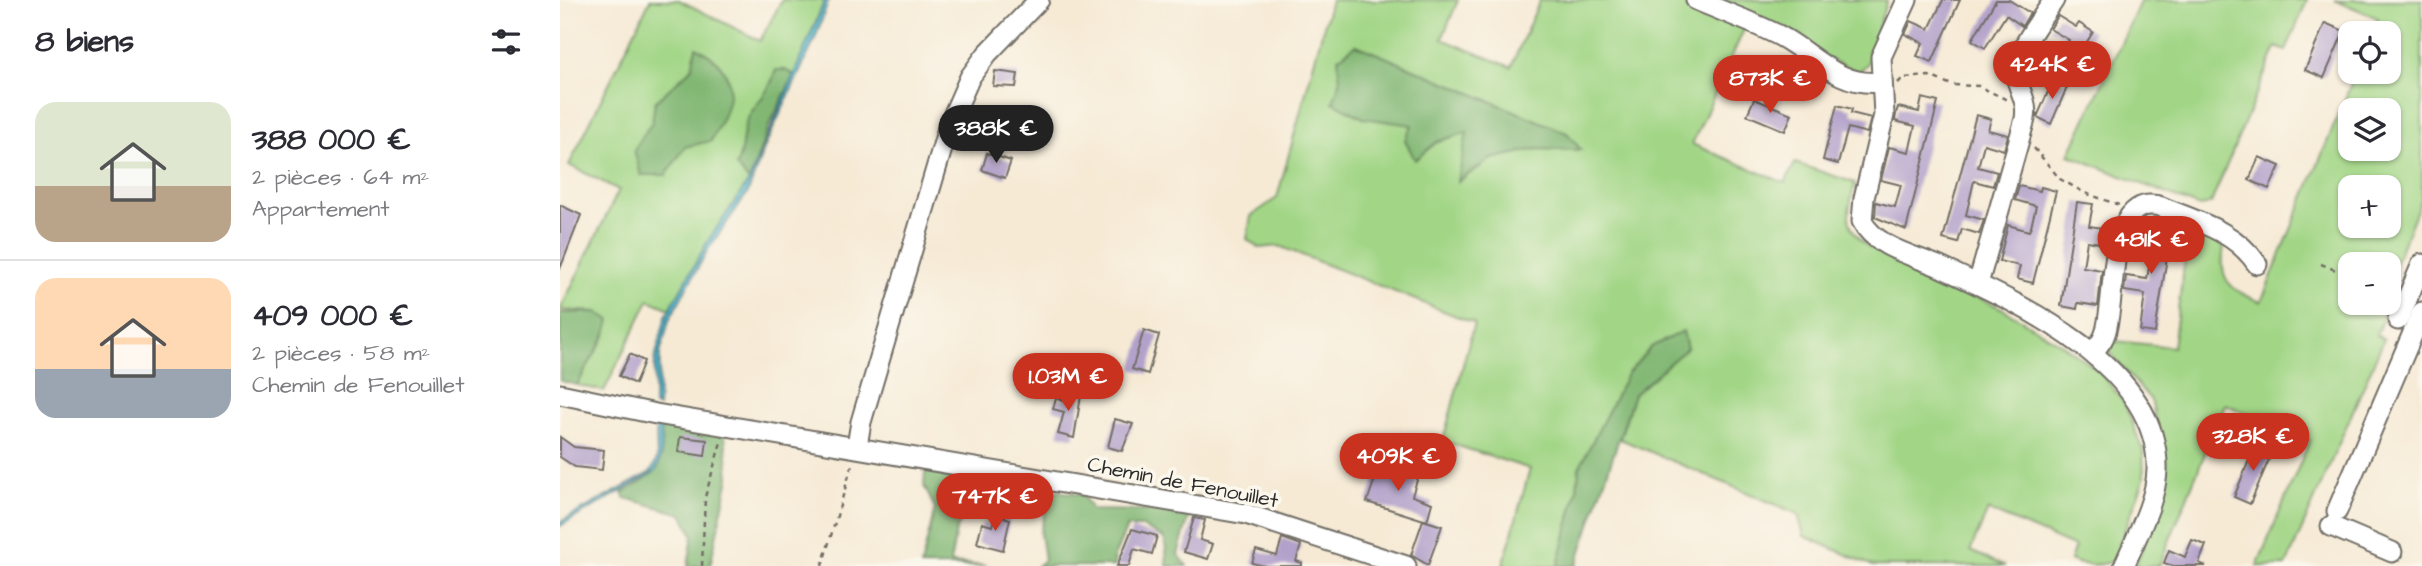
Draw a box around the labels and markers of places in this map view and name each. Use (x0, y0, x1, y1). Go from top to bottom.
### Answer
pin: 424K € (1995, 42, 2109, 101)
pin: 873K € (1713, 55, 1827, 115)
pin: 388K € (939, 106, 1053, 165)
pin: 481K € (2094, 216, 2208, 276)
pin: 1.03M € (1003, 354, 1133, 413)
pin: 328K € (2196, 414, 2310, 473)
pin: 409K € (1341, 434, 1455, 493)
pin: 747K € (938, 474, 1052, 533)

